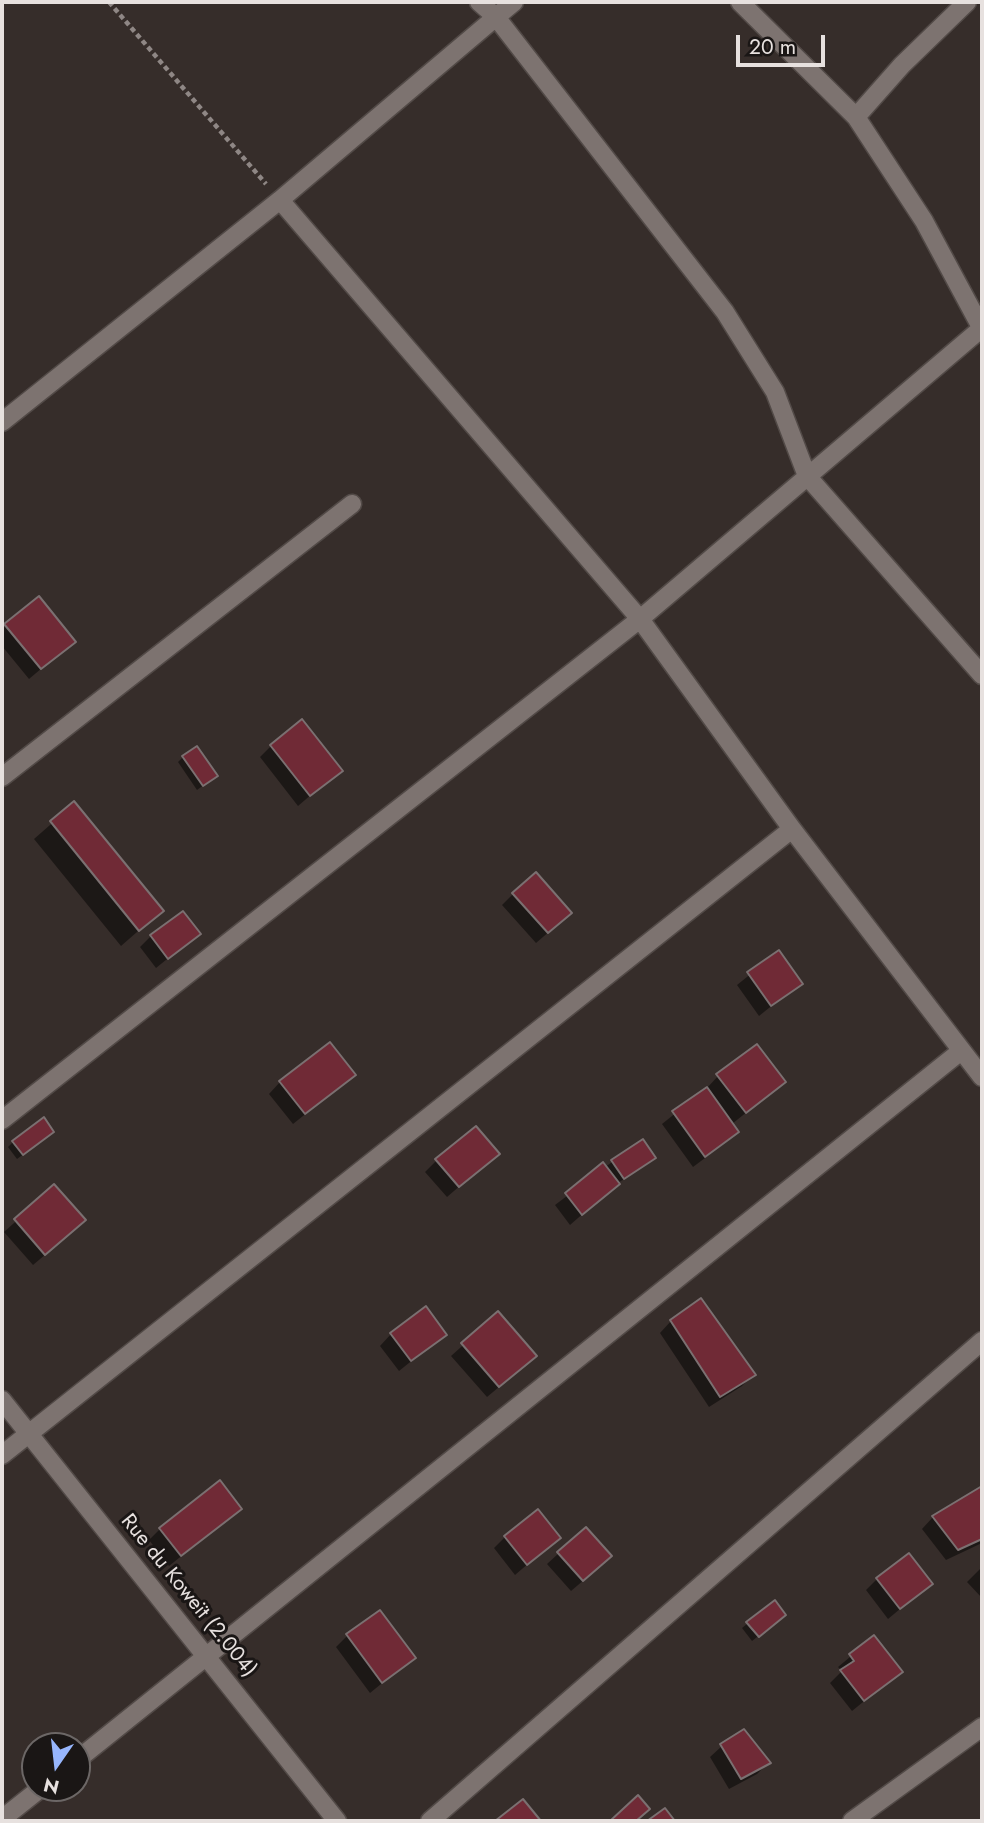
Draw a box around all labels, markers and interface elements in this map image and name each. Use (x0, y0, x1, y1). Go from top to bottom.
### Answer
scale bar (739, 21, 828, 65)
text: 20 m (749, 32, 796, 62)
street label: Rue du Koweït (2.004) (115, 1510, 261, 1682)
north arrow (21, 1732, 91, 1802)
text: N (41, 1771, 62, 1801)

